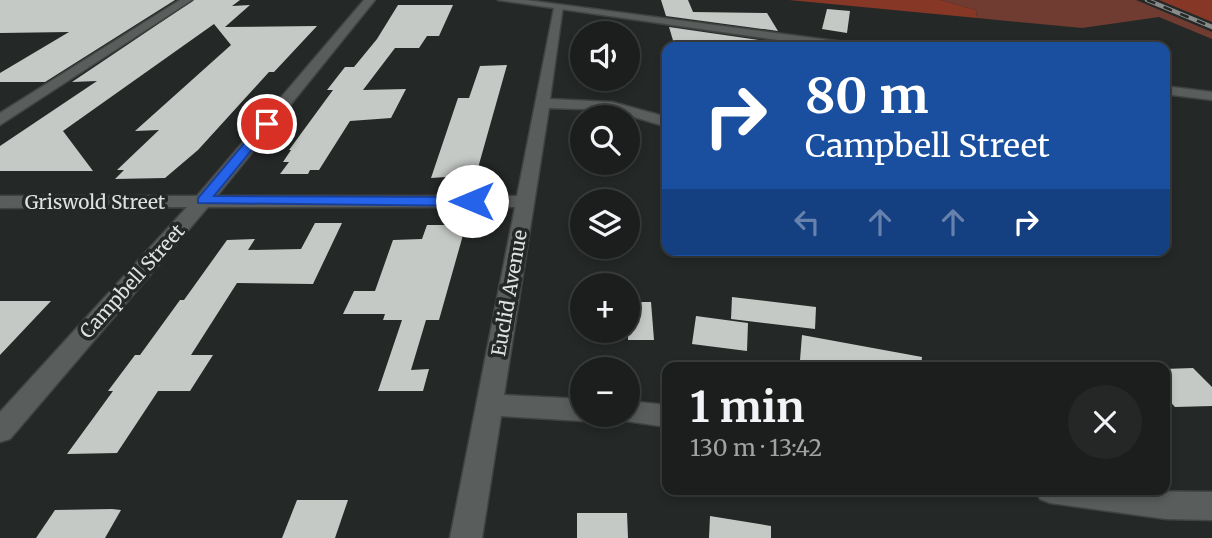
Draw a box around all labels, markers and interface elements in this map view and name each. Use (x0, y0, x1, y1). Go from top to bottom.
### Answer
map controls (570, 21, 640, 427)
button: sound (570, 21, 640, 91)
text: 80 m (805, 65, 928, 126)
icon: right (690, 70, 781, 161)
pin (237, 94, 297, 154)
icon: arrive (248, 105, 286, 143)
button: search (570, 105, 640, 175)
text: Campbell Street (805, 126, 1050, 166)
position arrow (435, 164, 509, 238)
button: layers (570, 189, 640, 259)
street label: Griswold Street (25, 190, 166, 214)
icon: left (788, 203, 826, 241)
icon: ahead (861, 203, 899, 241)
icon: ahead (934, 203, 972, 241)
icon: right (1007, 203, 1045, 241)
street label: Campbell Street (74, 219, 190, 343)
street label: Euclid Avenue (486, 228, 532, 358)
button: + (570, 273, 640, 343)
button: − (570, 357, 640, 427)
text: 1 min (690, 381, 804, 433)
button: close (1068, 385, 1142, 459)
text: 130 m · 13:42 (690, 433, 822, 462)

